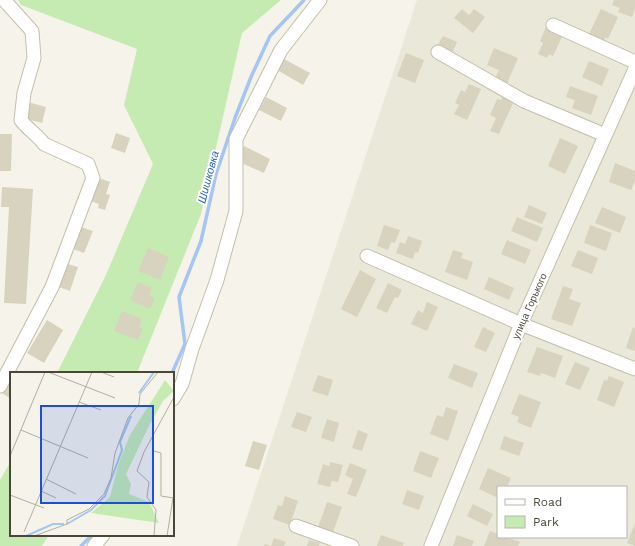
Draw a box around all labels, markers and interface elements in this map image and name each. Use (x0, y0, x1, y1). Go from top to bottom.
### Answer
water label: Шишковка (195, 149, 222, 205)
street label: улица Горького (510, 271, 549, 341)
inset map (10, 372, 174, 536)
legend (497, 486, 627, 538)
text: Road (533, 495, 562, 509)
text: Park (533, 515, 559, 529)

